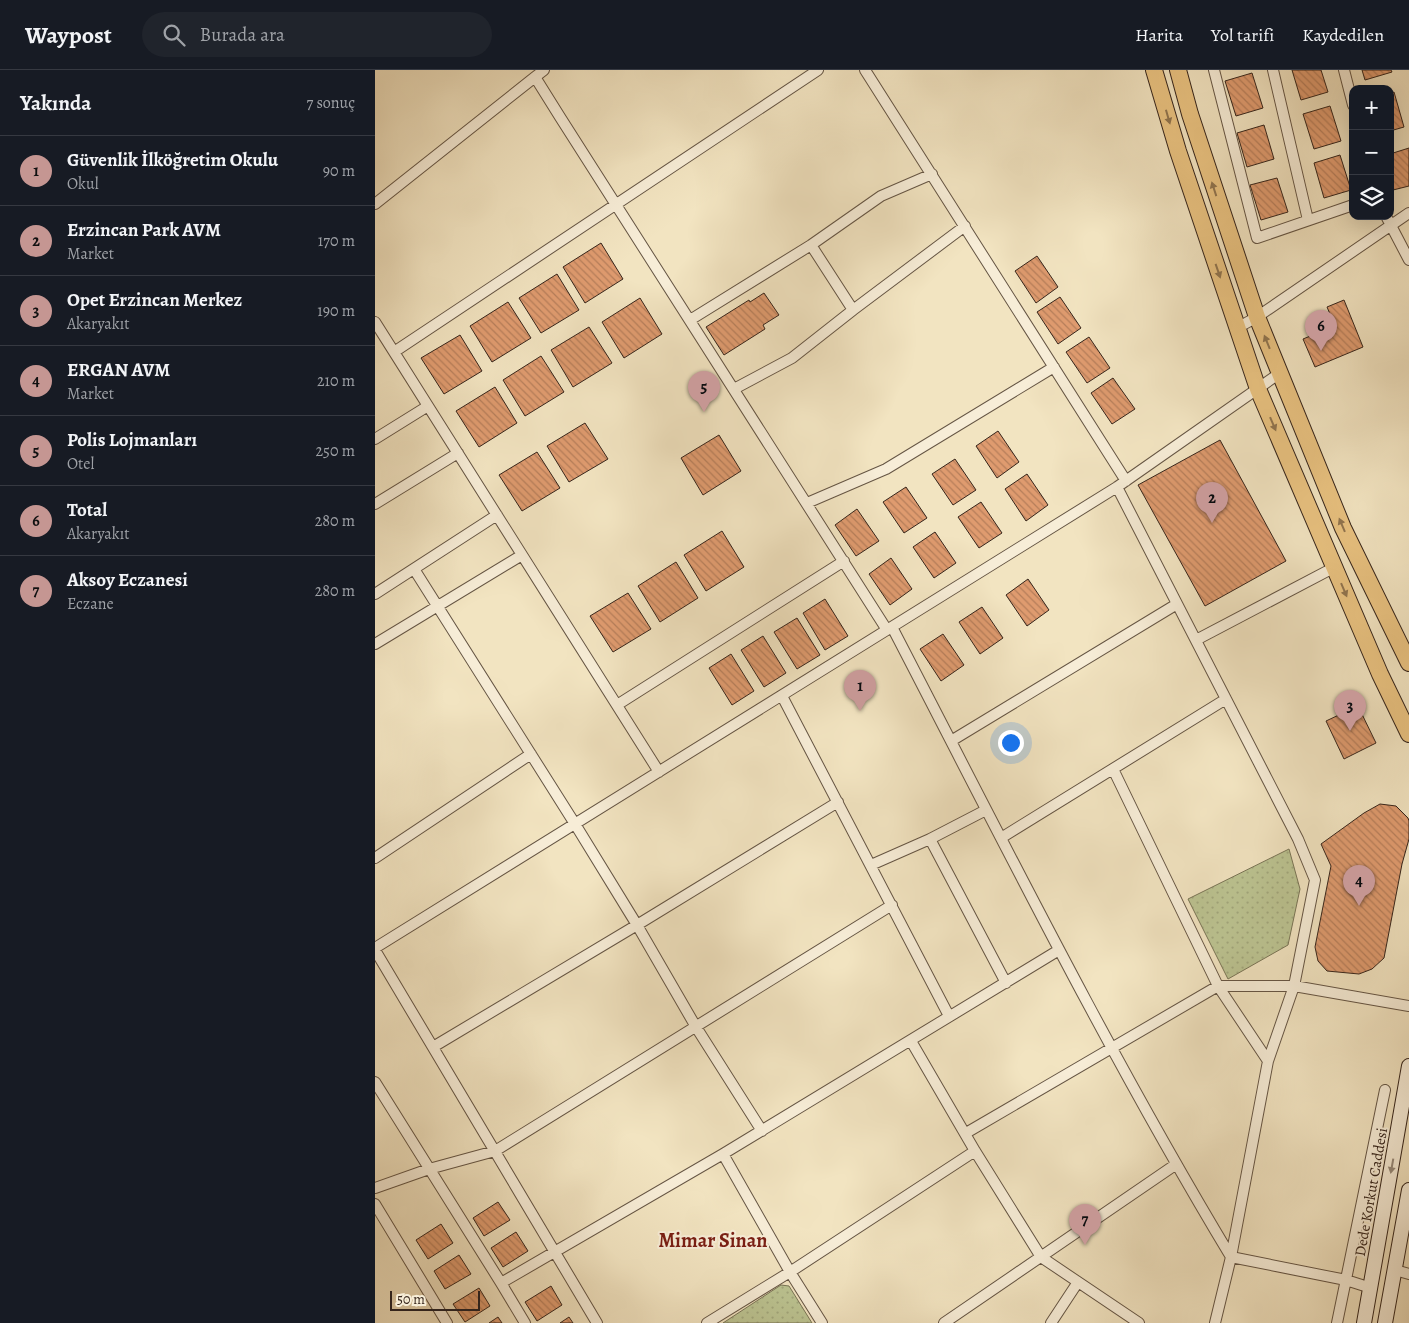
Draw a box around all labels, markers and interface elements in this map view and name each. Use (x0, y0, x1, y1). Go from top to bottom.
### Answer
search box (142, 12, 492, 57)
text: Waypost (25, 19, 112, 51)
icon: search (160, 21, 188, 49)
text: Burada ara (200, 22, 285, 48)
text: Harita (1135, 23, 1183, 47)
text: Yol tarifi (1211, 23, 1274, 47)
text: Kaydedilen (1302, 23, 1384, 47)
map controls (1349, 85, 1394, 220)
button: + (1349, 85, 1394, 130)
text: Yakında (20, 89, 91, 117)
text: 7 sonuç (307, 92, 355, 114)
one-way arrow (1164, 109, 1172, 124)
button: − (1349, 130, 1394, 175)
text: Güvenlik İlköğretim Okulu (67, 147, 278, 173)
text: 1 (33, 160, 39, 182)
text: 90 m (323, 160, 355, 182)
text: Okul (67, 173, 99, 195)
button: layers (1349, 175, 1394, 220)
one-way arrow (1210, 181, 1217, 196)
text: Erzincan Park AVM (67, 217, 221, 243)
text: 2 (32, 230, 40, 252)
text: 170 m (318, 230, 355, 252)
text: Market (67, 243, 114, 265)
one-way arrow (1215, 264, 1222, 279)
text: Opet Erzincan Merkez (67, 287, 242, 313)
text: 3 (33, 300, 39, 322)
text: 190 m (317, 300, 355, 322)
pin: 6 (1305, 310, 1337, 351)
text: Akaryakıt (67, 313, 130, 335)
one-way arrow (1263, 335, 1271, 349)
text: ERGAN AVM (67, 357, 170, 383)
text: 4 (32, 370, 40, 392)
text: 210 m (317, 370, 355, 392)
pin: 5 (688, 371, 720, 412)
text: Market (67, 383, 114, 405)
one-way arrow (1269, 417, 1277, 431)
text: Polis Lojmanları (67, 427, 197, 453)
text: 5 (33, 440, 39, 462)
text: 250 m (316, 440, 355, 462)
text: Otel (67, 453, 94, 475)
pin: 2 (1196, 482, 1228, 523)
text: Total (67, 497, 107, 523)
text: 6 (32, 510, 40, 532)
text: 280 m (315, 510, 355, 532)
one-way arrow (1338, 518, 1346, 532)
text: Akaryakıt (67, 523, 130, 545)
text: Aksoy Eczanesi (67, 567, 188, 593)
text: 7 (33, 580, 39, 602)
text: 280 m (315, 580, 355, 602)
one-way arrow (1341, 582, 1349, 597)
text: Eczane (67, 593, 114, 615)
pin: 1 (844, 670, 876, 711)
pin: 3 (1334, 690, 1366, 731)
your location (998, 730, 1024, 756)
pin: 4 (1343, 865, 1375, 906)
street label: Dede Korkut Caddesi (1350, 1126, 1392, 1258)
one-way arrow (1388, 1158, 1396, 1174)
pin: 7 (1069, 1204, 1101, 1245)
district label: Mimar Sinan (658, 1227, 768, 1254)
scale bar (390, 1288, 480, 1311)
text: 50 m (397, 1290, 425, 1309)

